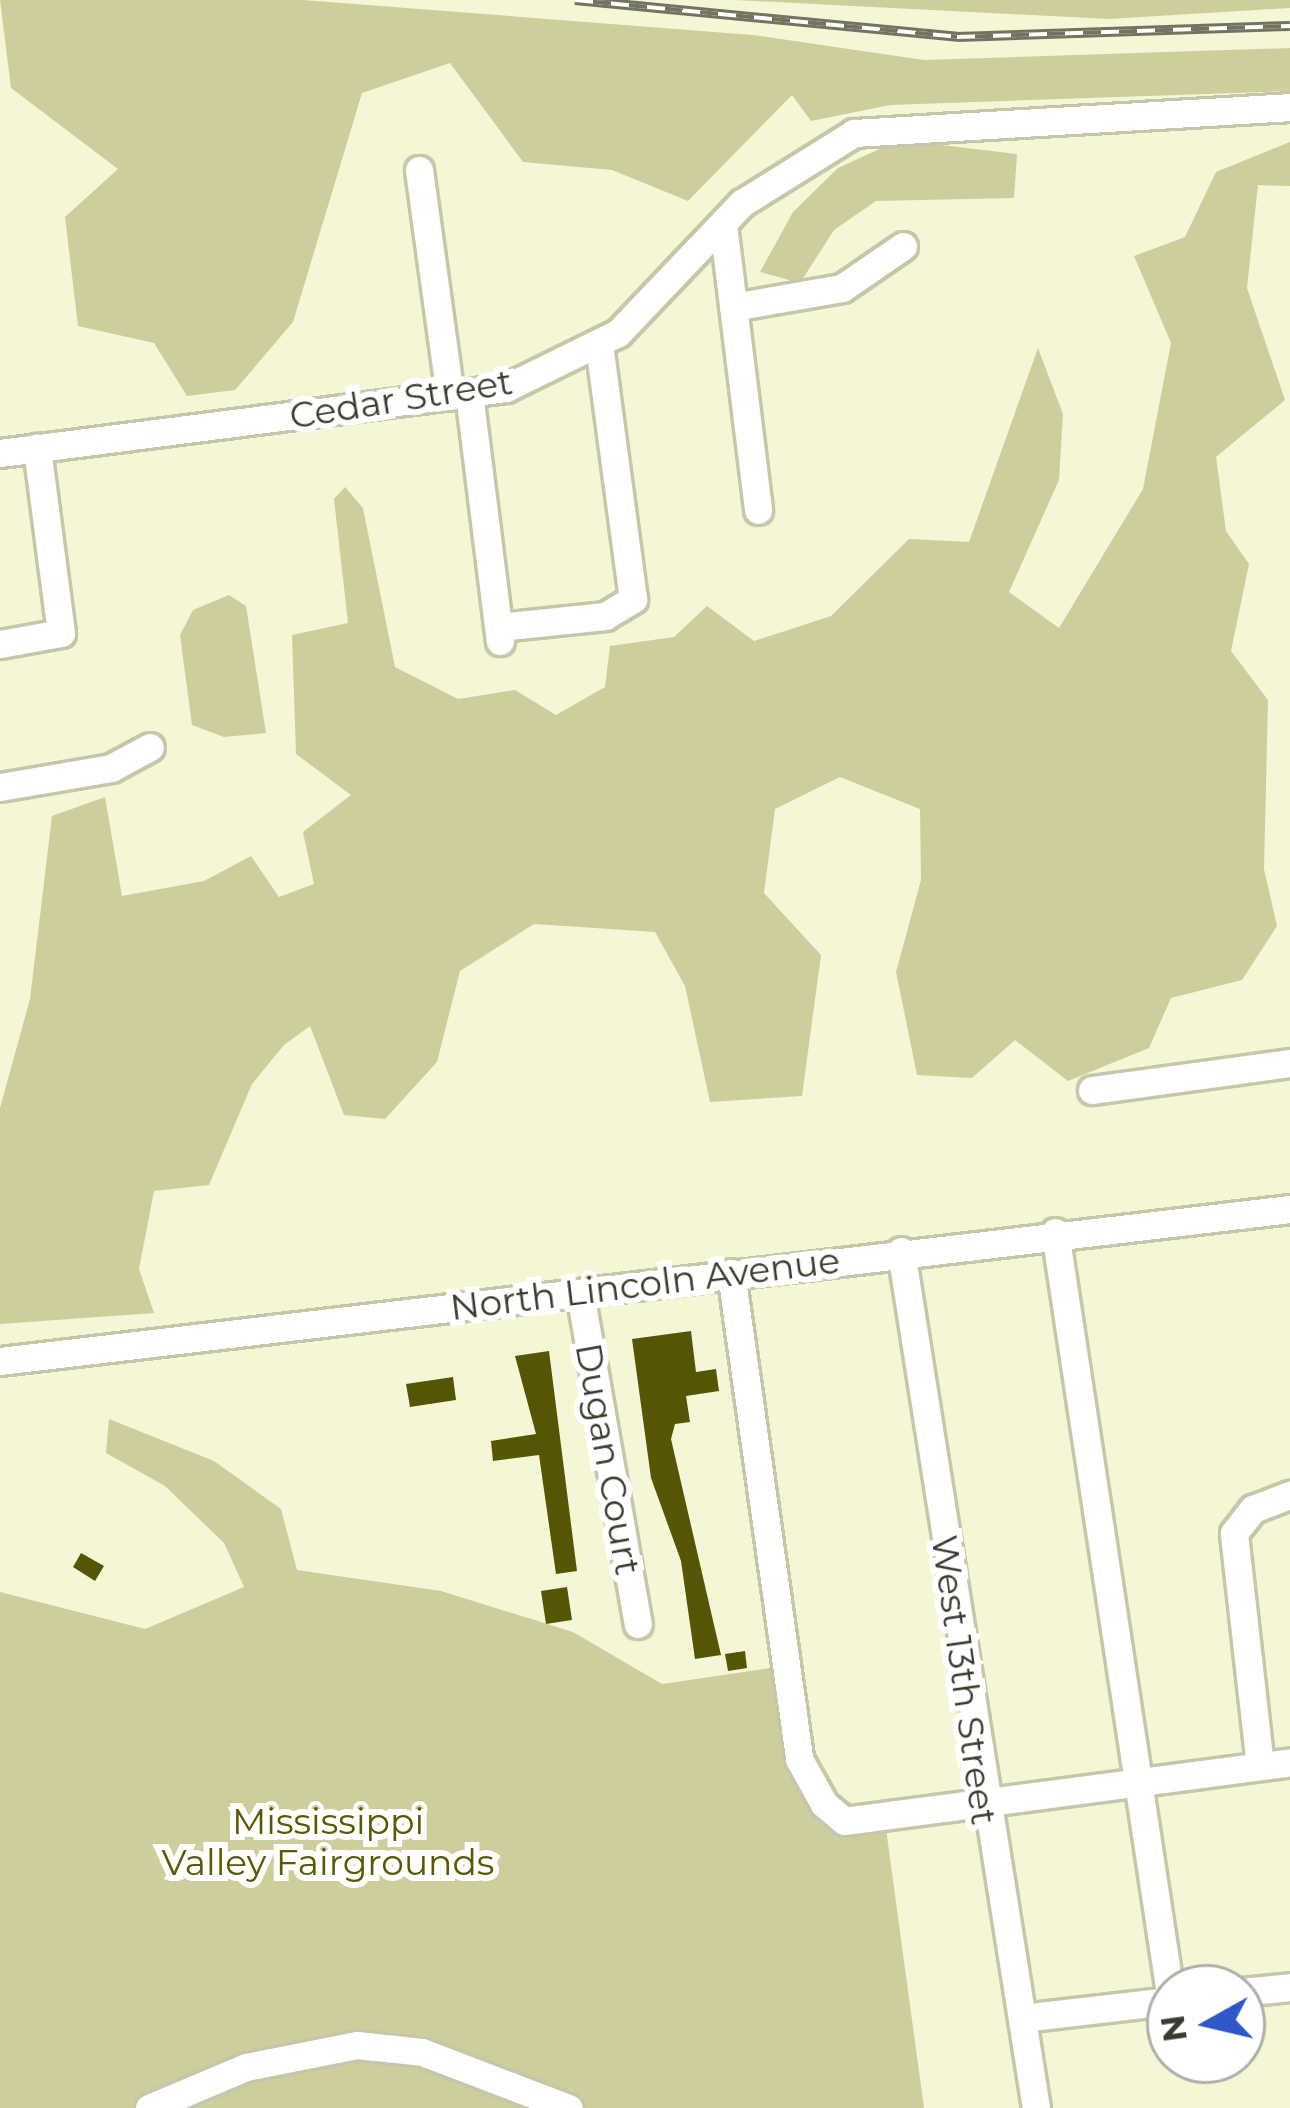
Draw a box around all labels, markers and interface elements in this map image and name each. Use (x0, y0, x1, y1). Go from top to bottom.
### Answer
street label: Cedar Street (287, 360, 515, 438)
street label: North Lincoln Avenue (448, 1239, 842, 1329)
street label: Dugan Court (566, 1340, 650, 1578)
street label: West 13th Street (922, 1532, 1006, 1828)
park label: Mississippi Valley Fairgrounds (162, 1799, 494, 1884)
north arrow (1146, 1964, 1266, 2084)
text: N (1152, 2013, 1195, 2045)

